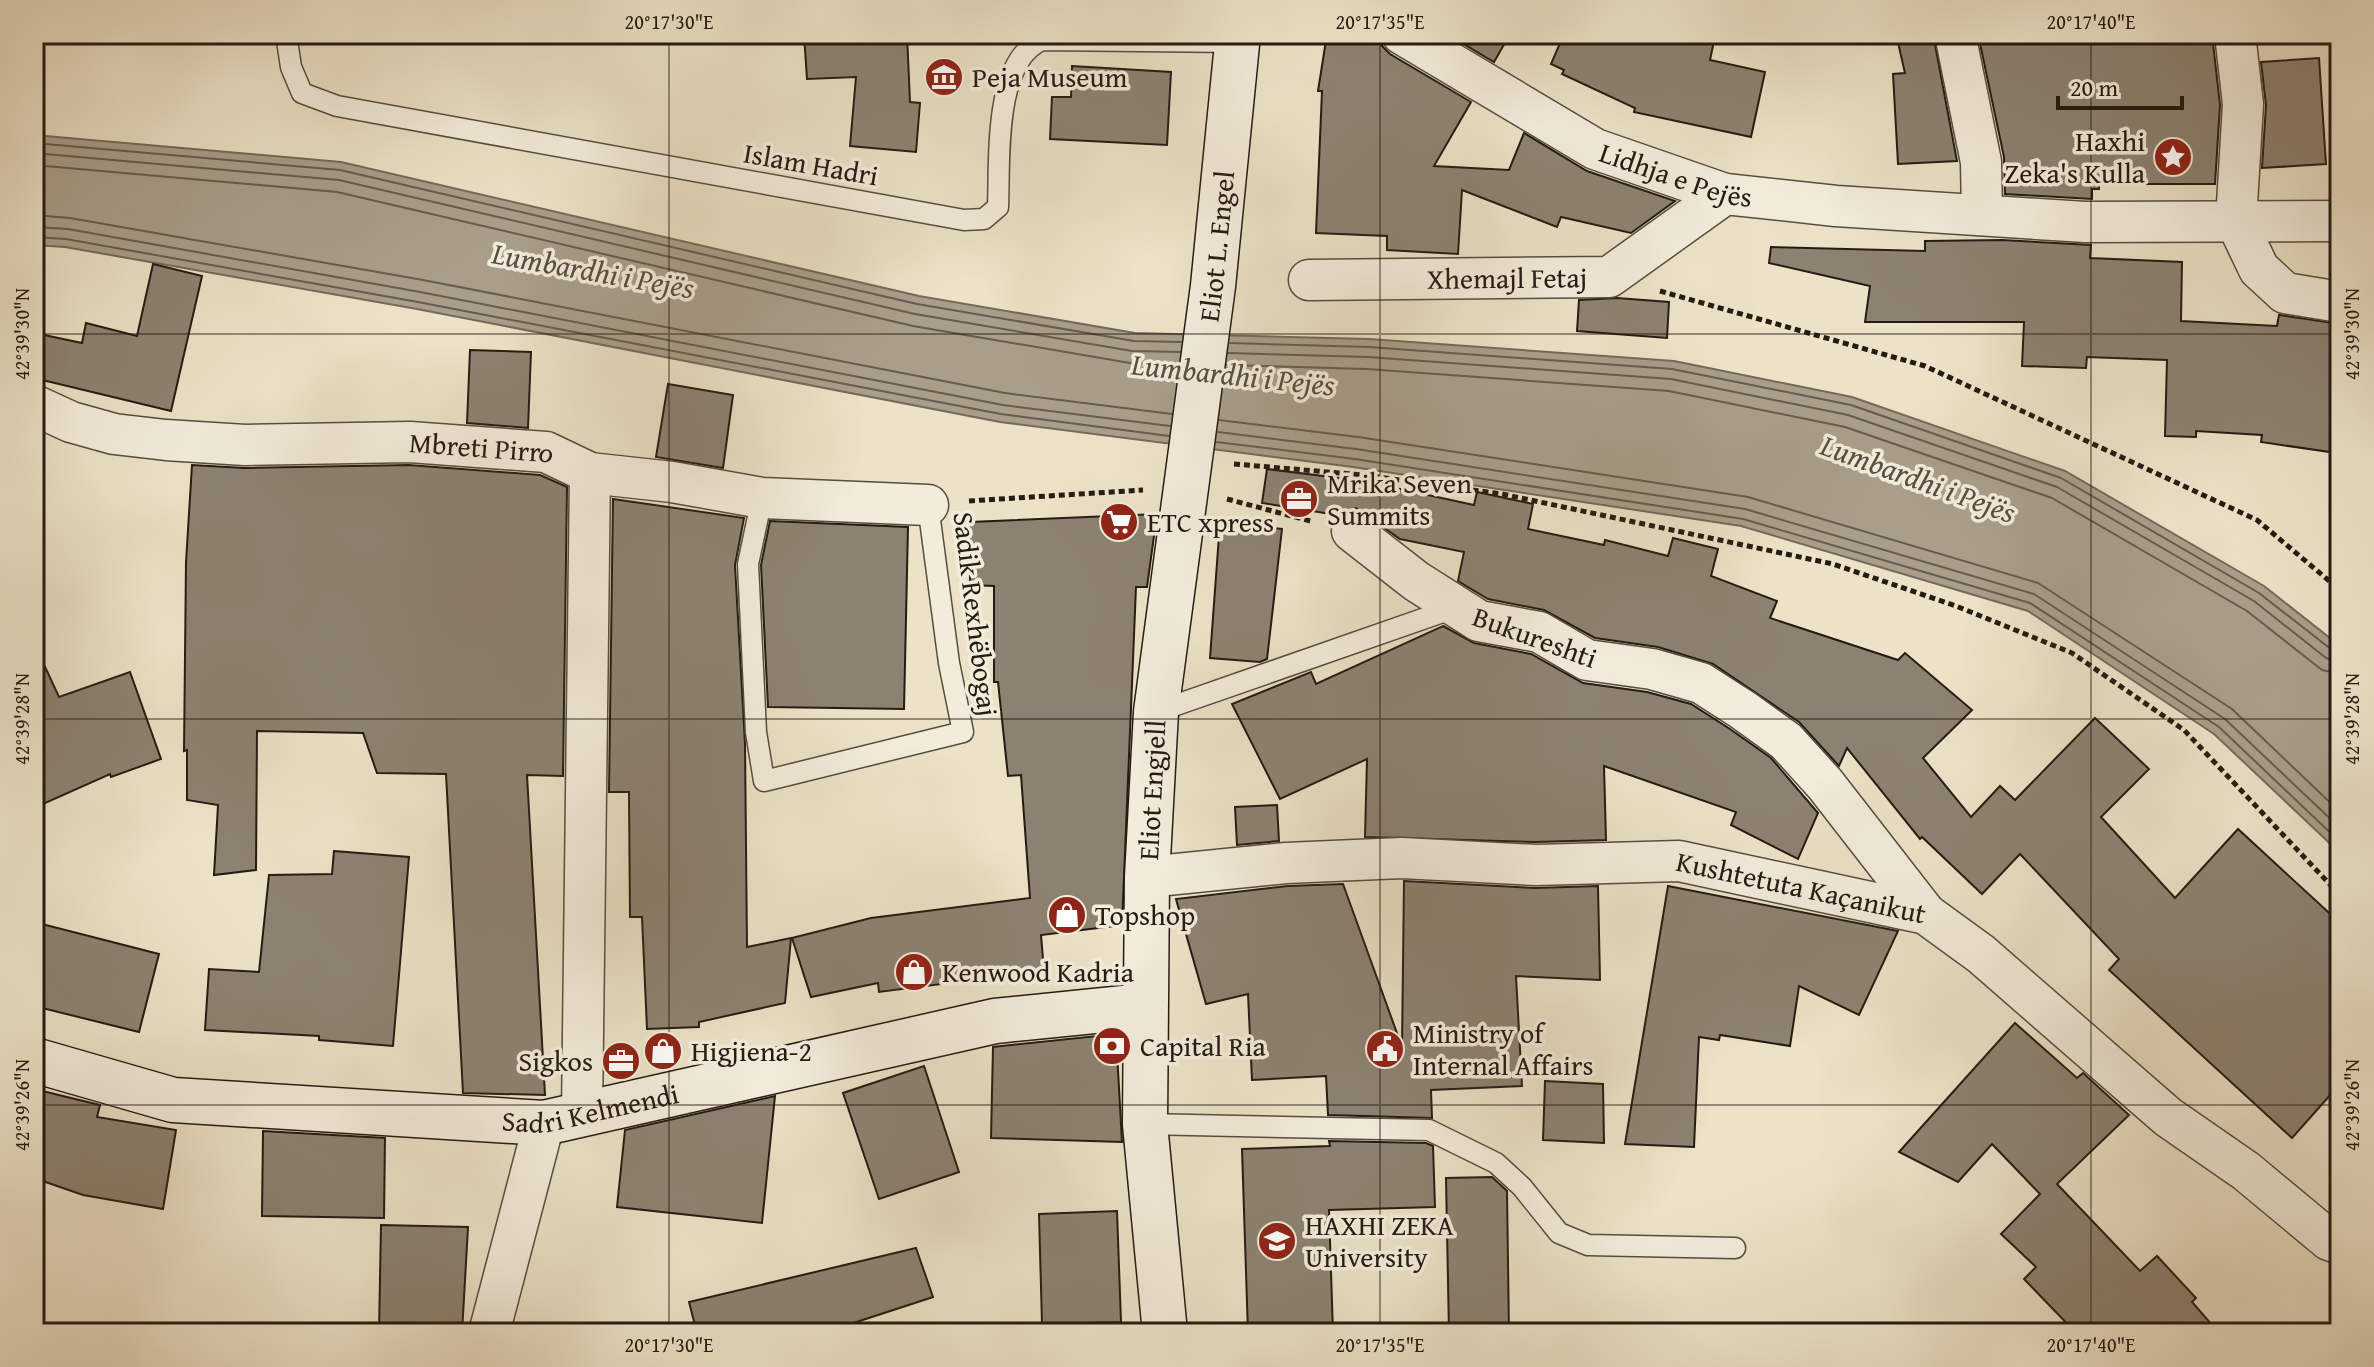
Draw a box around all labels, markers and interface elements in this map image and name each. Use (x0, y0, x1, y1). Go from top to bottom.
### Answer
text: 20°17'30"E (625, 7, 713, 36)
text: 20°17'35"E (1336, 7, 1424, 36)
text: 20°17'40"E (2047, 7, 2135, 36)
museum icon: Peja Museum (923, 56, 965, 98)
place label: Peja Museum (972, 56, 1128, 97)
scale bar (2058, 60, 2182, 110)
text: 20 m (2070, 70, 2118, 105)
place label: Haxhi Zeka's Kulla (2004, 120, 2146, 193)
street label: Lidhja e Pejës (1594, 131, 1754, 217)
street label: Islam Hadri (741, 132, 882, 196)
place icon: Haxhi Zeka's Kulla (2152, 136, 2194, 178)
street label: Eliot L. Engel (1187, 168, 1244, 324)
water label: Lumbardhi i Pejës (488, 230, 698, 309)
street label: Xhemajl Fetaj (1427, 256, 1587, 299)
text: 42°39'30"N (7, 288, 36, 380)
text: 42°39'30"N (2337, 288, 2366, 380)
water label: Lumbardhi i Pejës (1128, 341, 1337, 407)
street label: Mbreti Pirro (408, 421, 563, 474)
water label: Lumbardhi i Pejës (1814, 422, 2022, 534)
place label: Mrika Seven Summits (1327, 462, 1472, 535)
office icon: Mrika Seven Summits (1278, 478, 1320, 520)
supermarket icon: ETC xpress (1098, 501, 1140, 543)
place label: ETC xpress (1147, 501, 1274, 542)
street label: Sadik Rexhëbogaj (944, 509, 1009, 718)
street label: Bukureshti (1467, 595, 1603, 678)
text: 42°39'28"N (7, 673, 36, 765)
text: 42°39'28"N (2337, 673, 2366, 765)
street label: Eliot Engjell (1127, 719, 1176, 861)
street label: Kushtetuta Kaçanikut (1673, 840, 1930, 933)
shop icon: Topshop (1046, 894, 1088, 936)
place label: Topshop (1095, 894, 1195, 935)
shop icon: Kenwood Kadria (893, 951, 935, 993)
place label: Kenwood Kadria (942, 951, 1135, 992)
place label: Ministry of Internal Affairs (1413, 1012, 1594, 1085)
bank icon: Capital Ria (1091, 1025, 1133, 1067)
place label: Capital Ria (1140, 1025, 1267, 1066)
public building icon: Ministry of Internal Affairs (1364, 1028, 1406, 1070)
shop icon: Higjiena-2 (642, 1030, 684, 1072)
place label: Higjiena-2 (691, 1030, 812, 1071)
place label: Sigkos (518, 1040, 593, 1081)
office icon: Sigkos (600, 1040, 642, 1082)
text: 42°39'26"N (7, 1059, 36, 1151)
text: 42°39'26"N (2337, 1059, 2366, 1151)
street label: Sadri Kelmendi (501, 1072, 683, 1143)
place label: HAXHI ZEKA University (1305, 1204, 1454, 1277)
school or university icon: HAXHI ZEKA University (1256, 1220, 1298, 1262)
text: 20°17'30"E (625, 1330, 713, 1359)
text: 20°17'35"E (1336, 1330, 1424, 1359)
text: 20°17'40"E (2047, 1330, 2135, 1359)

